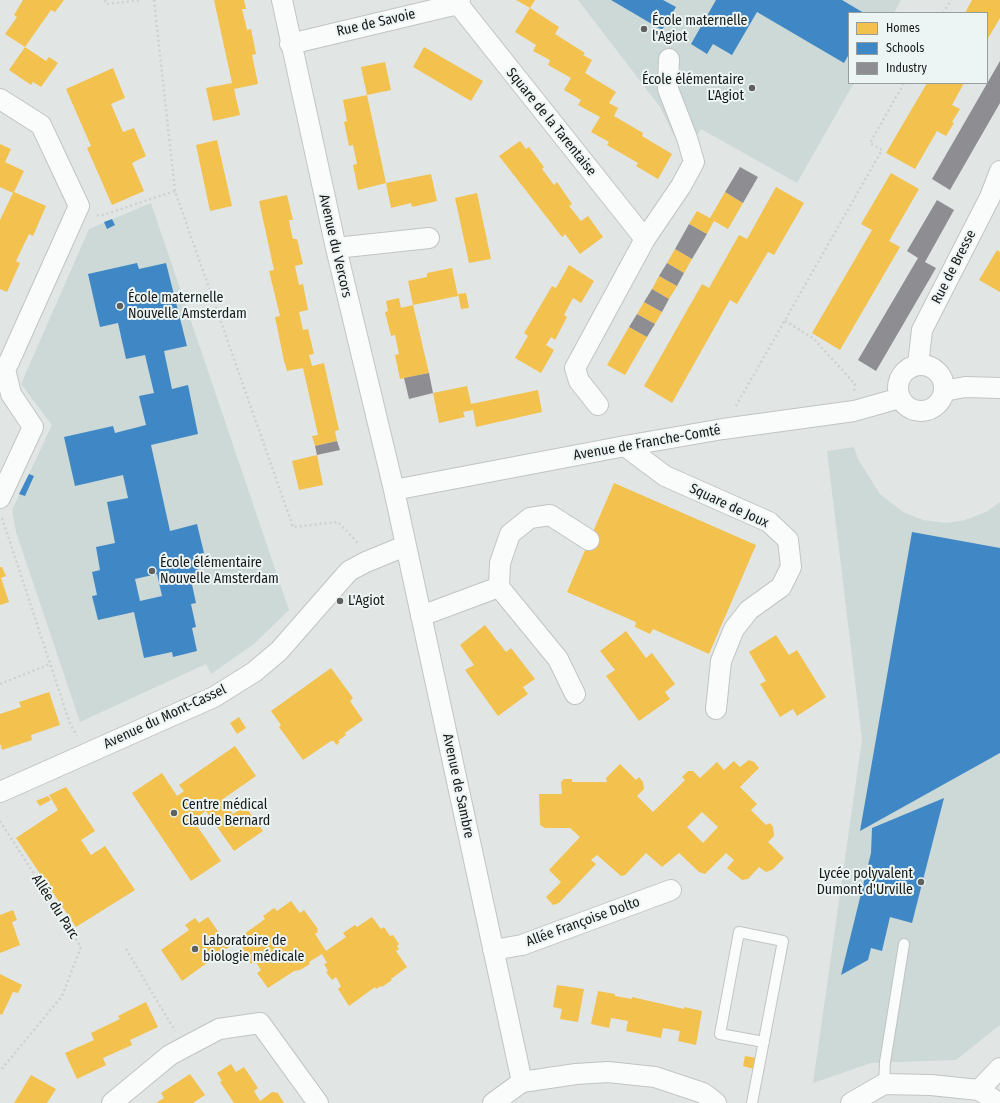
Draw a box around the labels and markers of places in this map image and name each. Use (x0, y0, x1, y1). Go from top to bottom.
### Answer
place label: École maternelle l'Agiot (652, 13, 748, 46)
marker: École maternelle l'Agiot (639, 24, 649, 34)
place label: École élémentaire L'Agiot (642, 72, 744, 104)
marker: École élémentaire L'Agiot (747, 83, 757, 93)
place label: École maternelle Nouvelle Amsterdam (128, 290, 247, 322)
marker: École maternelle Nouvelle Amsterdam (115, 301, 125, 311)
place label: École élémentaire Nouvelle Amsterdam (160, 555, 279, 588)
marker: École élémentaire Nouvelle Amsterdam (147, 566, 157, 576)
place label: L'Agiot (348, 593, 385, 609)
marker: L'Agiot (335, 596, 345, 606)
place label: Centre médical Claude Bernard (182, 797, 270, 830)
marker: Centre médical Claude Bernard (169, 808, 179, 818)
place label: Lycée polyvalent Dumont d'Urville (817, 866, 913, 898)
marker: Lycée polyvalent Dumont d'Urville (916, 877, 926, 887)
place label: Laboratoire de biologie médicale (203, 933, 304, 966)
marker: Laboratoire de biologie médicale (190, 944, 200, 954)

